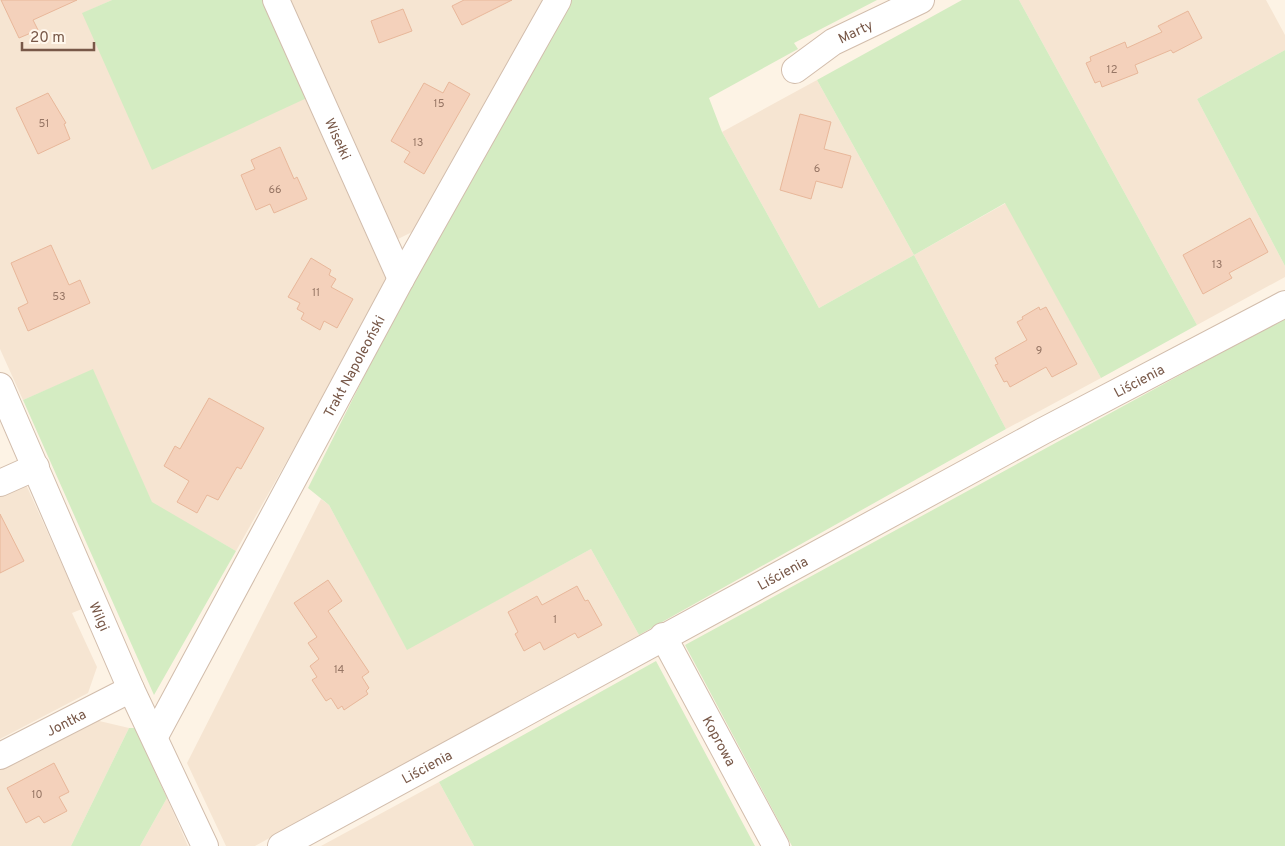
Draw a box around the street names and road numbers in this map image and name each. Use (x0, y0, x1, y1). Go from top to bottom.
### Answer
street label: Marty (836, 17, 876, 48)
street label: Wisełki (320, 116, 354, 163)
street label: Trakt Napoleoński (321, 313, 390, 421)
street label: Liścienia (1111, 362, 1168, 402)
street label: Liścienia (755, 554, 811, 595)
street label: Wilgi (84, 600, 112, 634)
street label: Jontka (44, 706, 89, 741)
street label: Koprowa (698, 713, 738, 770)
street label: Liścienia (399, 747, 456, 789)

